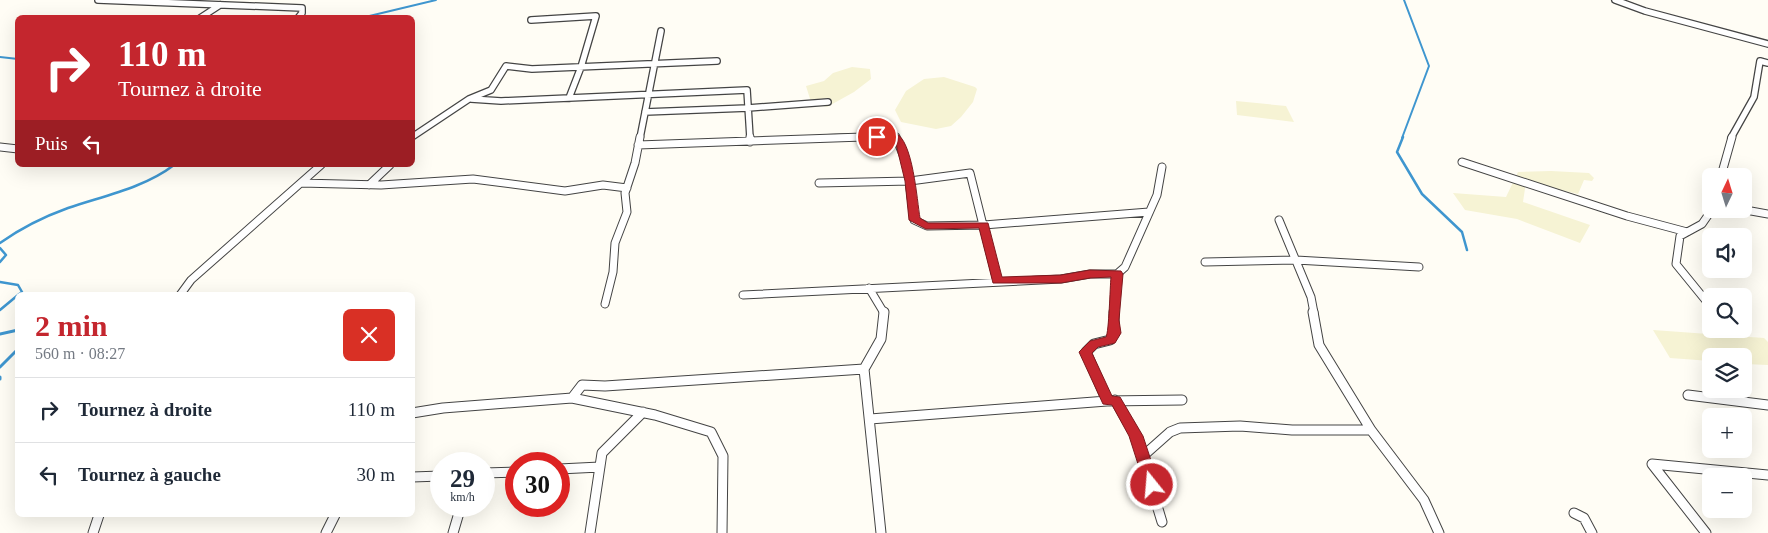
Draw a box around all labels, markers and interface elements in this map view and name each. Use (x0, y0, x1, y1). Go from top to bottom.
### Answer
icon: right (35, 35, 100, 100)
text: 110 m (118, 35, 206, 74)
text: Tournez à droite (118, 76, 262, 101)
pin (856, 116, 898, 158)
icon: arrive (863, 123, 891, 151)
icon: left (78, 130, 106, 158)
text: Puis (35, 133, 68, 154)
north arrow (1702, 168, 1752, 218)
map controls (1702, 168, 1752, 518)
button: sound (1702, 228, 1752, 278)
button: search (1702, 288, 1752, 338)
text: 2 min (35, 309, 108, 342)
button: close (343, 309, 395, 361)
text: 560 m · 08:27 (35, 345, 125, 362)
button: layers (1702, 348, 1752, 398)
icon: right (35, 396, 63, 424)
text: Tournez à droite (78, 399, 212, 420)
text: 110 m (348, 399, 395, 420)
button: + (1702, 408, 1752, 458)
speed limit sign: 30 (505, 452, 570, 517)
position arrow (1125, 458, 1177, 510)
icon: left (35, 461, 63, 489)
text: Tournez à gauche (78, 464, 221, 485)
text: 30 m (356, 464, 395, 485)
text: 29 (450, 465, 475, 492)
button: − (1702, 468, 1752, 518)
text: km/h (450, 490, 475, 504)

